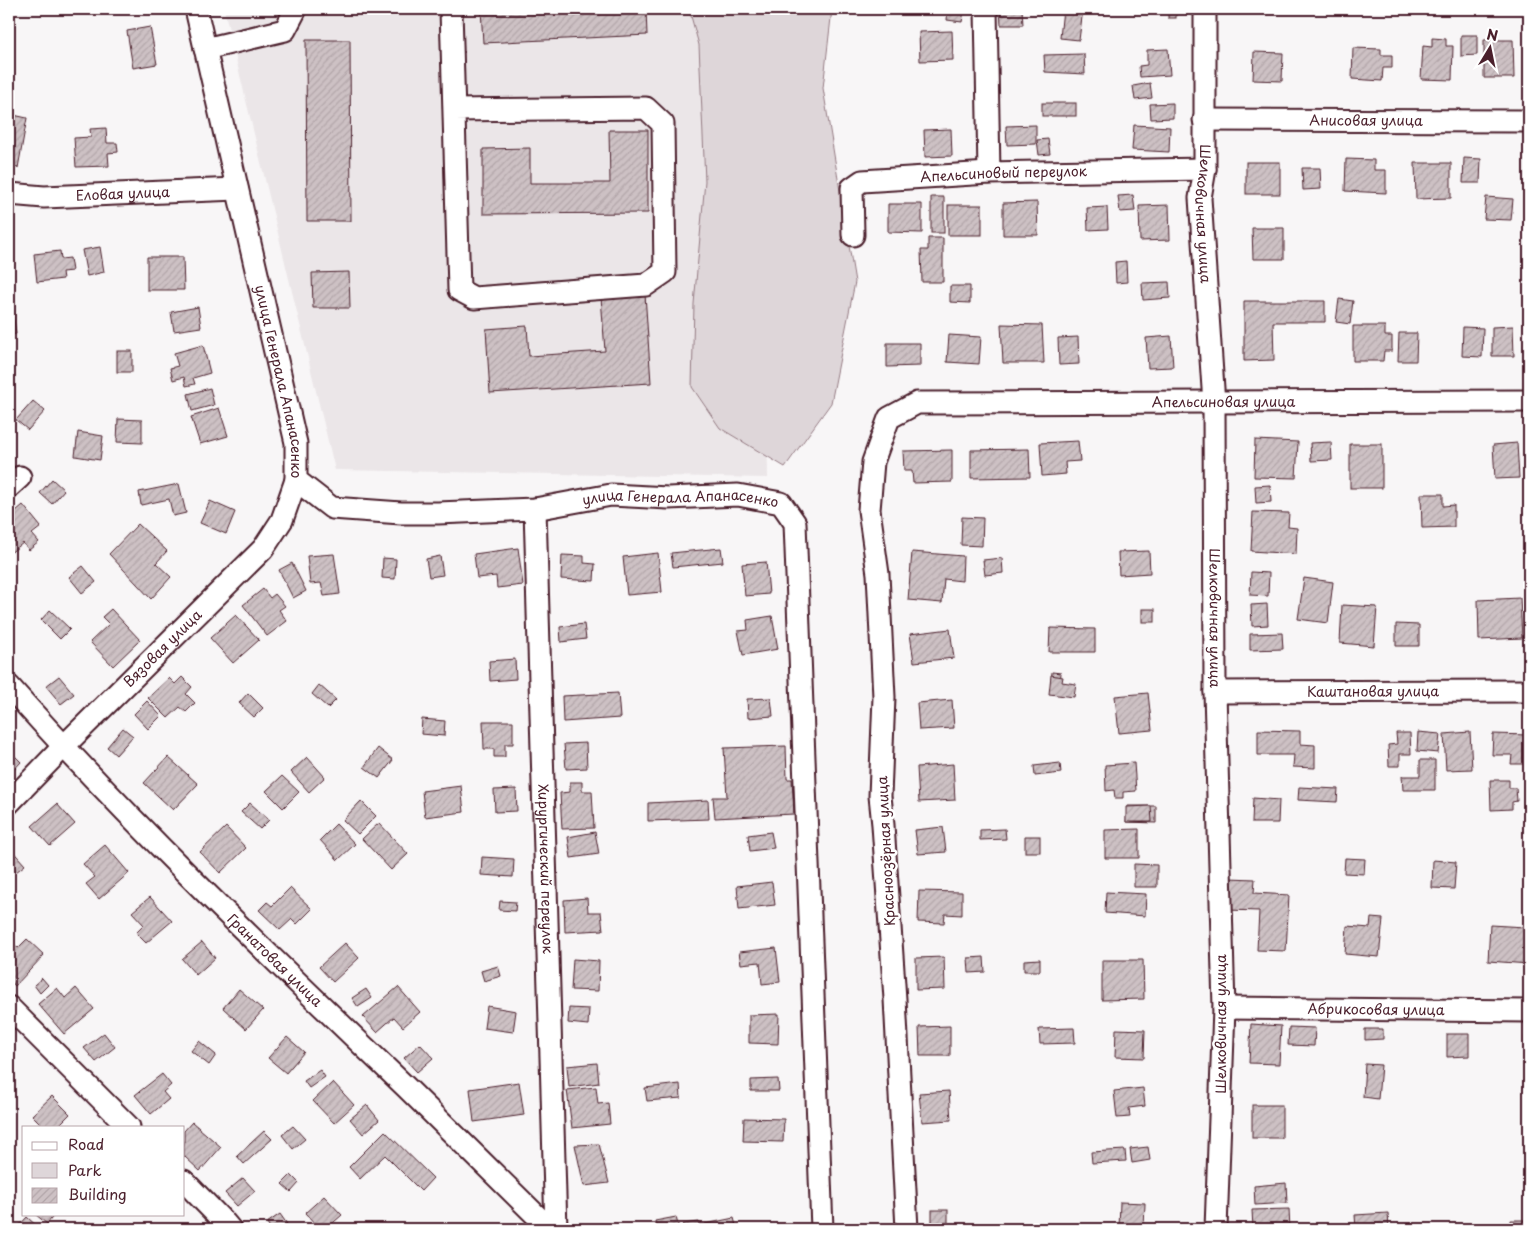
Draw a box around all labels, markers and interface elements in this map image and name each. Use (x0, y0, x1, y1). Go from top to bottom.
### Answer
north arrow (1466, 22, 1516, 72)
text: N (1485, 23, 1500, 46)
street label: Анисовая улица (1309, 109, 1423, 131)
street label: Шелковичная улица (1190, 144, 1217, 284)
street label: Апельсиновый переулок (920, 160, 1088, 187)
street label: Еловая улица (75, 181, 170, 206)
street label: улица Генерала Апанасенко (250, 283, 307, 479)
street label: Апельсиновая улица (1152, 391, 1295, 412)
street label: улица Генерала Апанасенко (580, 483, 781, 512)
street label: Шелковичная улица (1205, 548, 1226, 688)
street label: Вязовая улица (118, 604, 206, 692)
street label: Каштановая улица (1307, 680, 1439, 702)
street label: Красноозёрная улица (871, 775, 900, 927)
street label: Хирургический переулок (533, 784, 559, 955)
street label: Гранатовая улица (223, 909, 328, 1011)
street label: Шелковичная улица (1210, 954, 1231, 1094)
street label: Абрикосовая улица (1307, 998, 1445, 1020)
legend (22, 1126, 185, 1216)
text: Road (68, 1132, 104, 1155)
text: Park (68, 1158, 102, 1181)
text: Building (68, 1182, 127, 1205)

